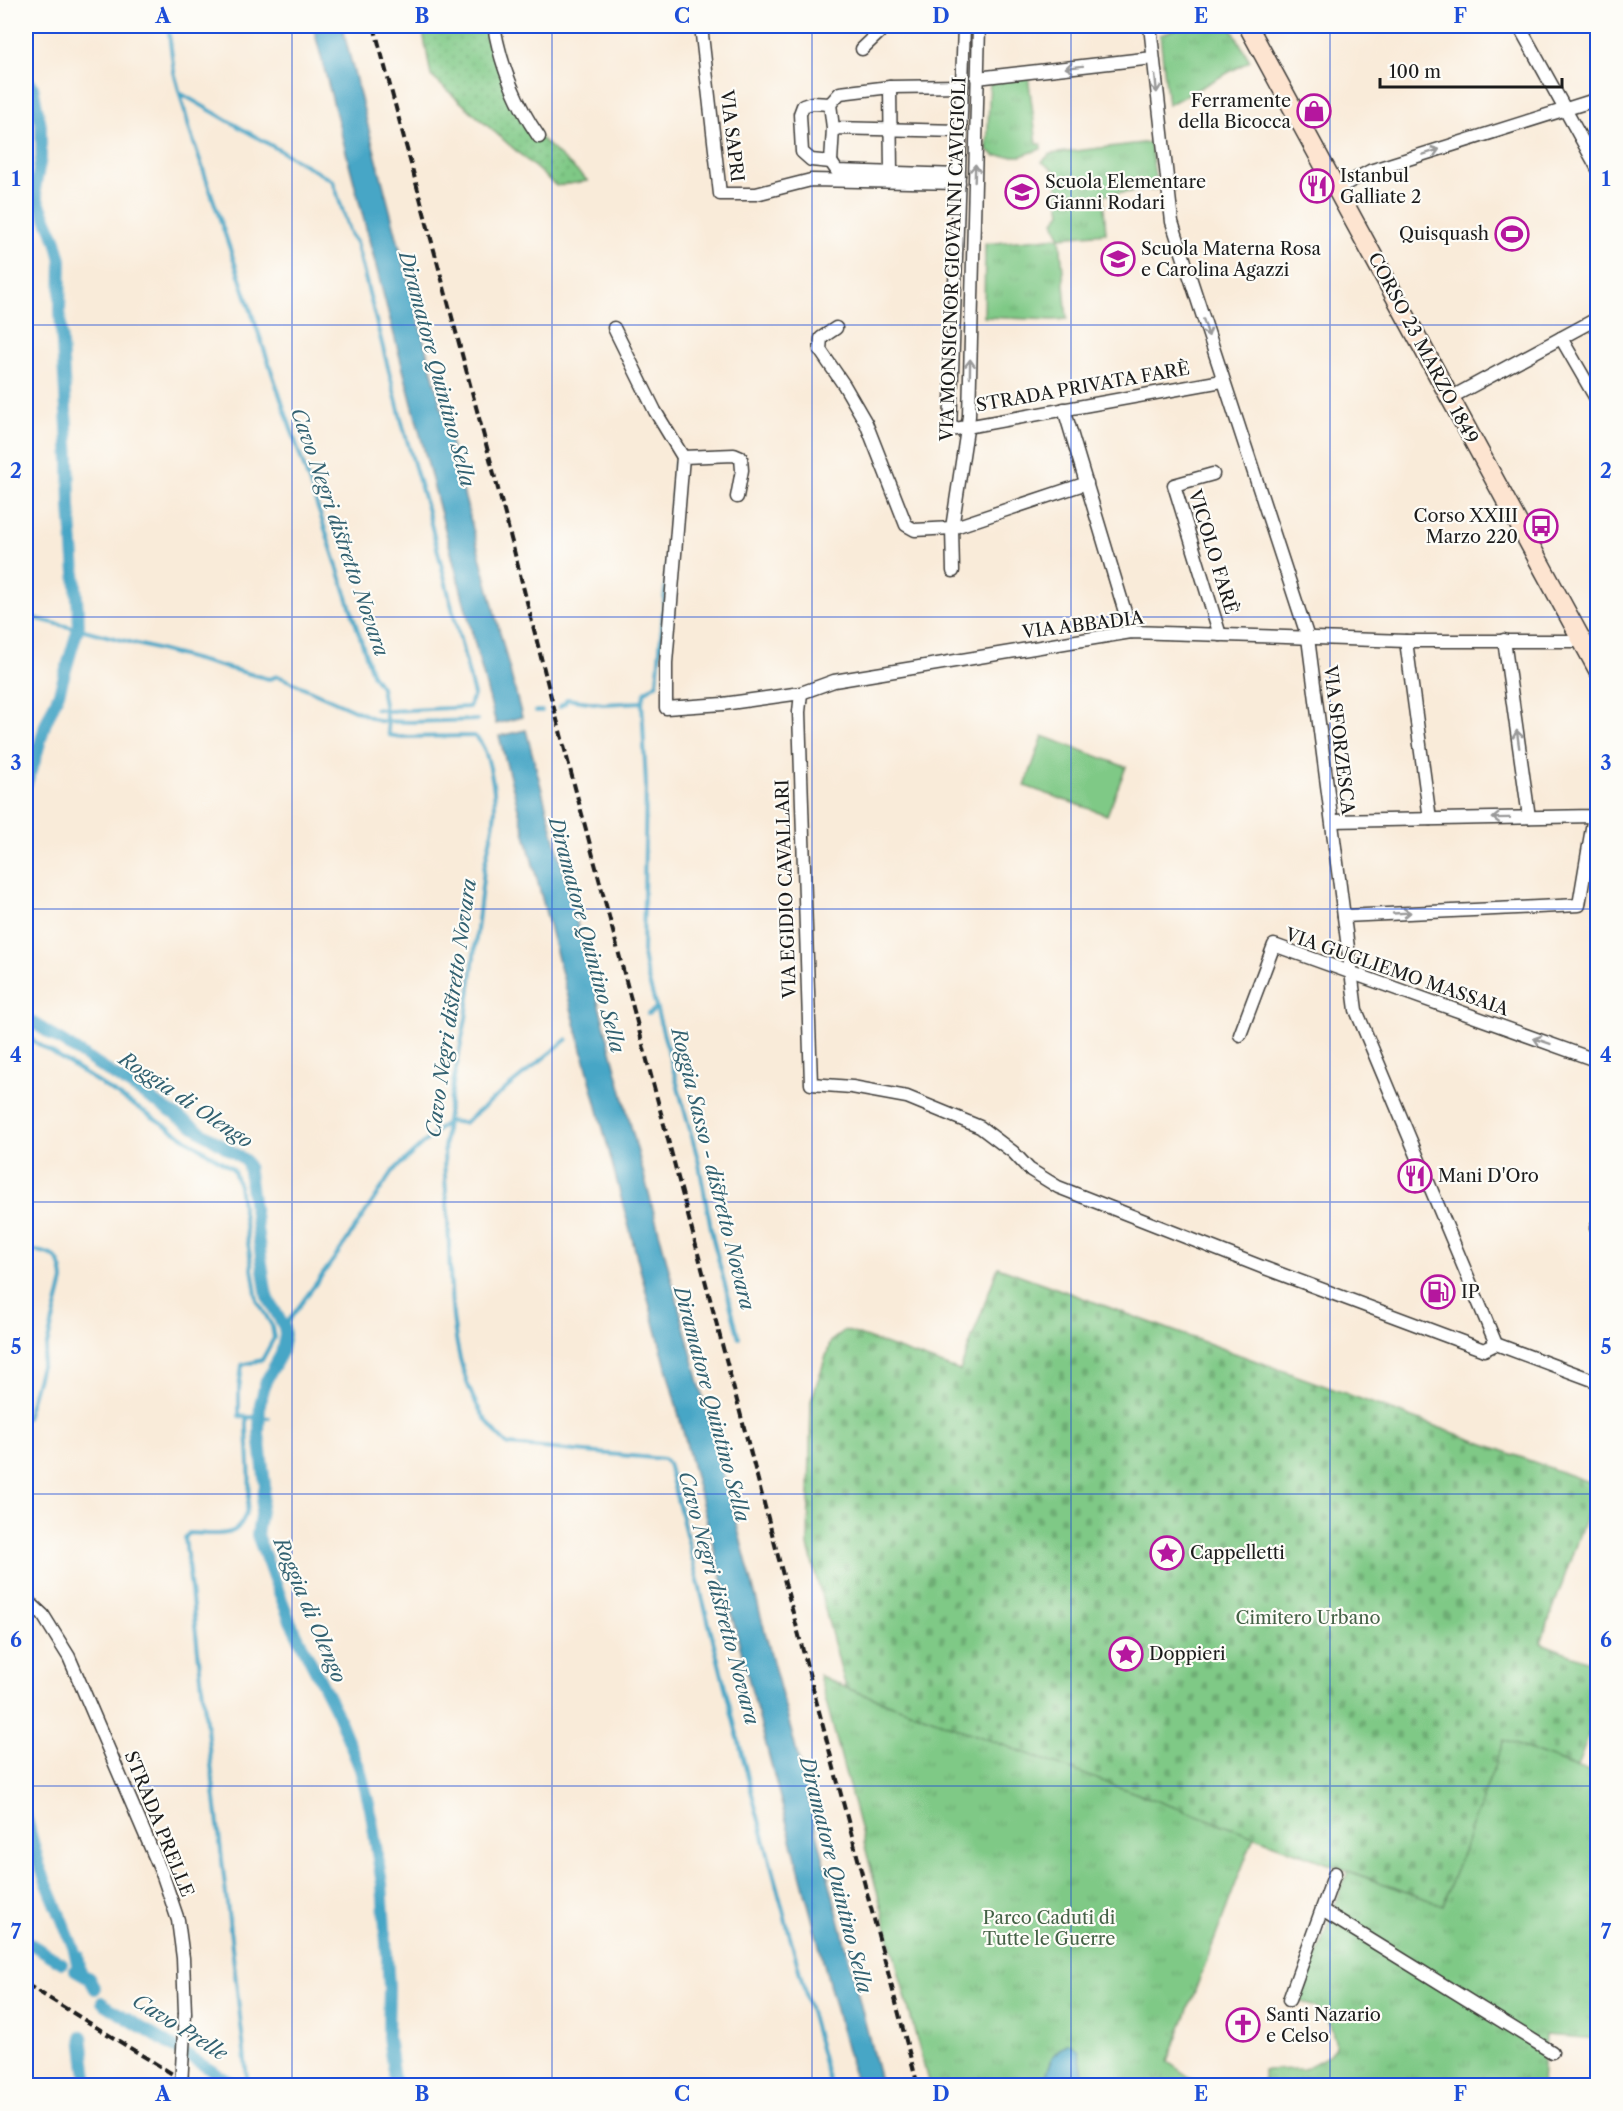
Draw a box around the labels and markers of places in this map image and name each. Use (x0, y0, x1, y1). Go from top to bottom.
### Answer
place label: Ferramente della Bicocca (1178, 90, 1291, 133)
shop icon: Ferramente della Bicocca (1296, 93, 1332, 129)
place label: Istanbul Galliate 2 (1340, 165, 1421, 208)
restaurant icon: Istanbul Galliate 2 (1299, 168, 1335, 204)
place label: Scuola Elementare Gianni Rodari (1045, 171, 1206, 214)
school or university icon: Scuola Elementare Gianni Rodari (1004, 174, 1040, 210)
sports icon: Quisquash (1494, 216, 1530, 252)
place label: Quisquash (1399, 223, 1489, 245)
place label: Scuola Materna Rosa e Carolina Agazzi (1141, 238, 1322, 281)
school or university icon: Scuola Materna Rosa e Carolina Agazzi (1100, 241, 1136, 277)
place label: Corso XXIII Marzo 220 (1414, 505, 1518, 548)
bus stop icon: Corso XXIII Marzo 220 (1523, 508, 1559, 544)
restaurant icon: Mani D'Oro (1397, 1158, 1433, 1194)
place label: Mani D'Oro (1438, 1165, 1539, 1187)
fuel station icon: IP (1420, 1274, 1456, 1310)
place label: IP (1461, 1281, 1480, 1303)
place icon: Cappelletti (1149, 1535, 1185, 1571)
place label: Cappelletti (1190, 1542, 1285, 1564)
place icon: Doppieri (1108, 1636, 1144, 1672)
place label: Doppieri (1149, 1643, 1226, 1665)
place label: Santi Nazario e Celso (1266, 2004, 1381, 2047)
church icon: Santi Nazario e Celso (1225, 2007, 1261, 2043)

